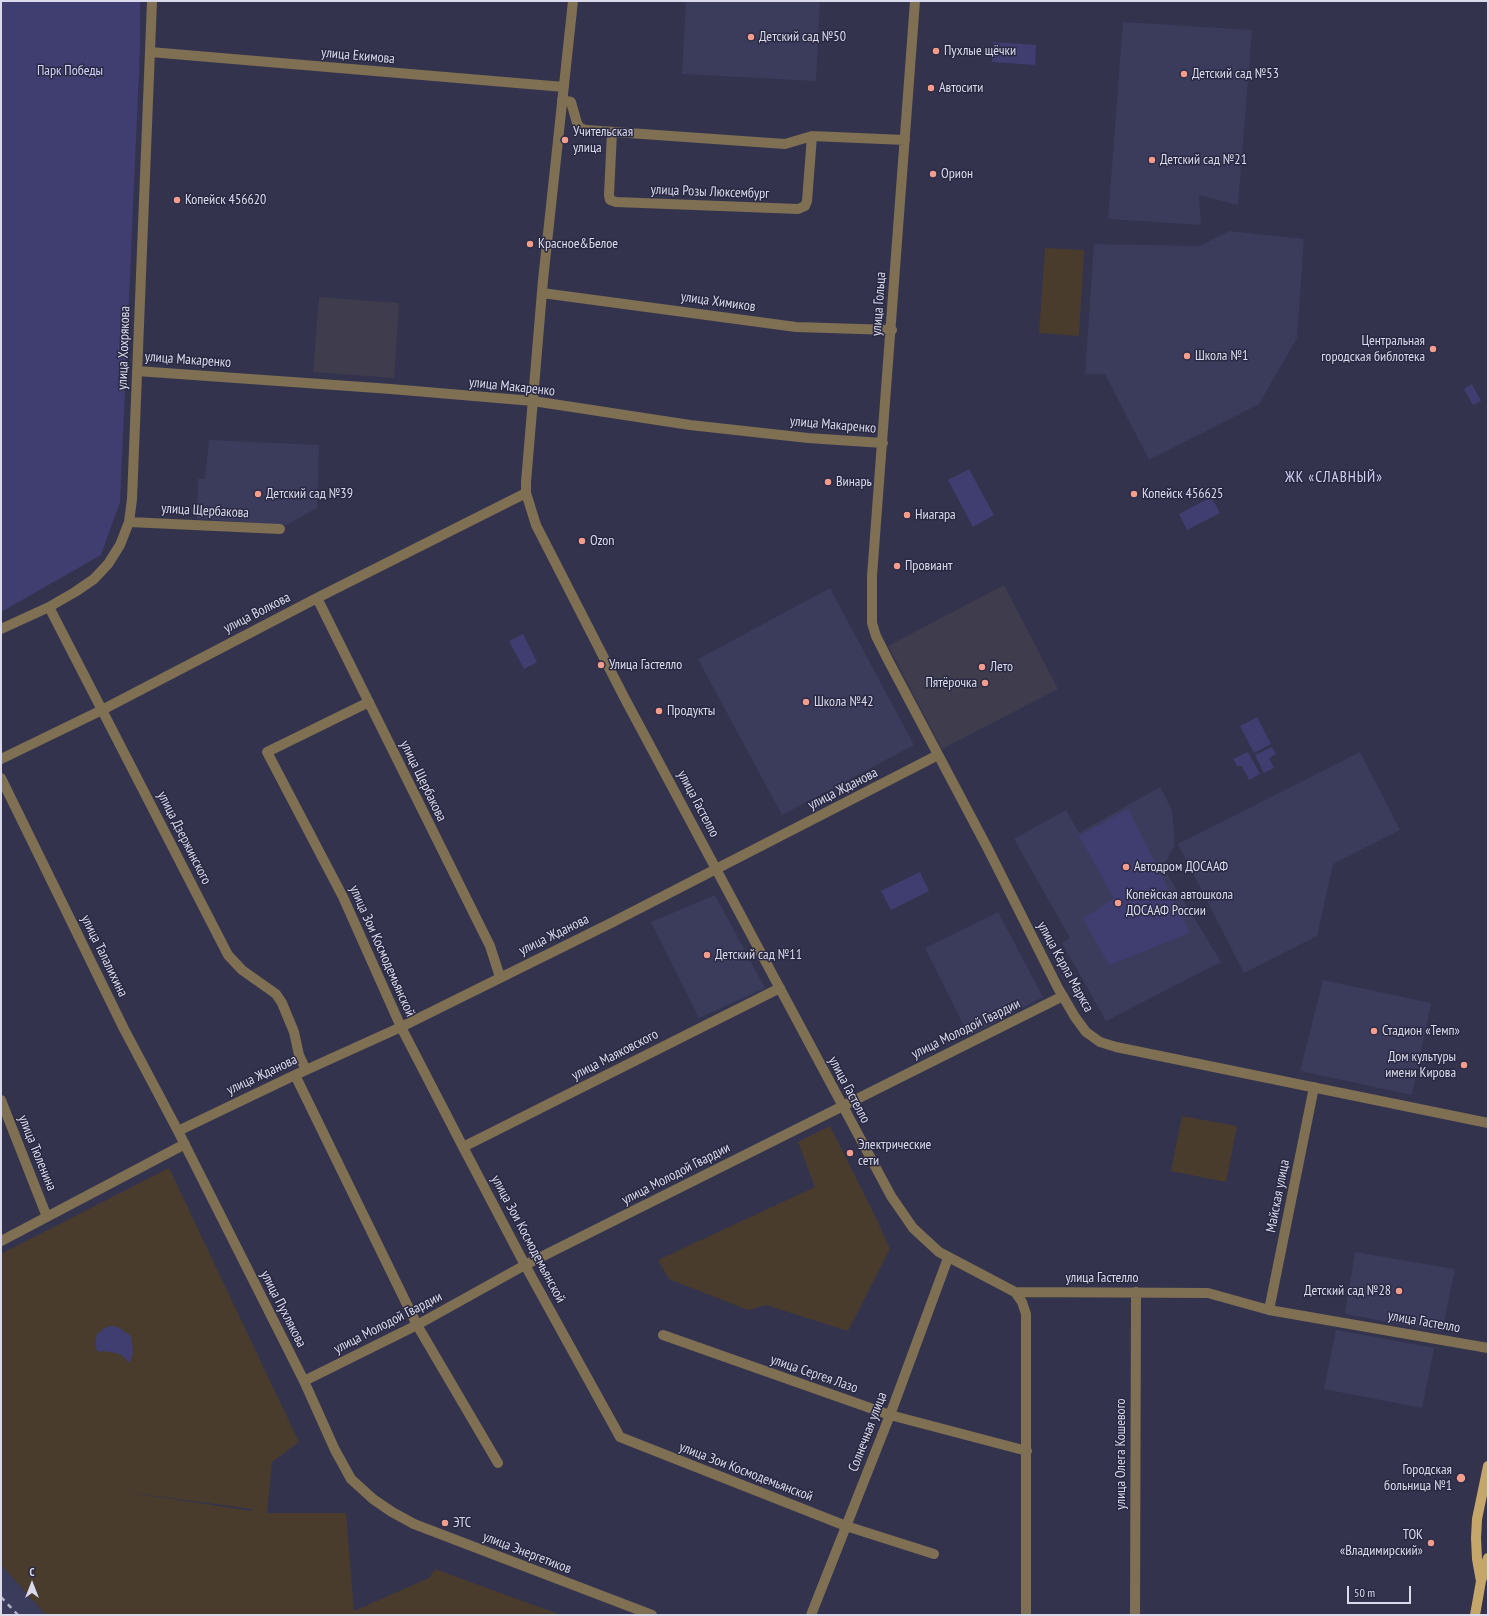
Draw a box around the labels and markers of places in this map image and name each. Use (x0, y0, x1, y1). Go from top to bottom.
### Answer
place label: Детский сад №50 (759, 29, 846, 45)
marker: Детский сад №50 (746, 32, 756, 42)
place label: Пухлые щёчки (944, 43, 1016, 59)
marker: Пухлые щёчки (931, 46, 941, 56)
place label: Детский сад №53 (1192, 66, 1279, 82)
marker: Детский сад №53 (1179, 69, 1189, 79)
place label: Автосити (939, 80, 983, 96)
marker: Автосити (926, 83, 936, 93)
place label: Учительская улица (573, 124, 633, 156)
marker: Учительская улица (560, 135, 570, 145)
place label: Детский сад №21 (1160, 152, 1247, 168)
marker: Детский сад №21 (1147, 155, 1157, 165)
place label: Орион (941, 166, 973, 182)
marker: Орион (928, 169, 938, 179)
place label: Копейск 456620 (185, 192, 266, 208)
marker: Копейск 456620 (172, 195, 182, 205)
place label: Красное&Белое (538, 236, 618, 252)
marker: Красное&Белое (525, 239, 535, 249)
place label: Центральная городская библотека (1321, 333, 1425, 366)
marker: Центральная городская библотека (1428, 344, 1438, 354)
place label: Школа №1 (1195, 348, 1248, 364)
marker: Школа №1 (1182, 351, 1192, 361)
place label: Винарь (836, 474, 872, 490)
marker: Винарь (823, 477, 833, 487)
place label: Детский сад №39 (266, 486, 353, 502)
place label: Копейск 456625 (1142, 486, 1223, 502)
marker: Детский сад №39 (253, 489, 263, 499)
marker: Копейск 456625 (1129, 489, 1139, 499)
place label: Ниагара (915, 507, 956, 523)
marker: Ниагара (902, 510, 912, 520)
place label: Ozon (590, 533, 615, 549)
marker: Ozon (577, 536, 587, 546)
place label: Провиант (905, 558, 952, 574)
marker: Провиант (892, 561, 902, 571)
place label: Улица Гастелло (609, 657, 682, 673)
place label: Лето (990, 659, 1013, 675)
marker: Улица Гастелло (596, 660, 606, 670)
marker: Лето (977, 662, 987, 672)
place label: Пятёрочка (925, 675, 977, 691)
marker: Пятёрочка (980, 678, 990, 688)
place label: Школа №42 (814, 694, 874, 710)
marker: Школа №42 (801, 697, 811, 707)
place label: Продукты (667, 703, 715, 719)
marker: Продукты (654, 706, 664, 716)
place label: Автодром ДОСААФ (1134, 859, 1228, 875)
marker: Автодром ДОСААФ (1121, 862, 1131, 872)
place label: Копейская автошкола ДОСААФ России (1126, 887, 1233, 920)
marker: Копейская автошкола ДОСААФ России (1113, 898, 1123, 908)
place label: Детский сад №11 (715, 947, 802, 963)
marker: Детский сад №11 (702, 950, 712, 960)
place label: Стадион «Темп» (1382, 1023, 1460, 1039)
marker: Стадион «Темп» (1369, 1026, 1379, 1036)
place label: Дом культуры имени Кирова (1385, 1049, 1456, 1082)
marker: Дом культуры имени Кирова (1459, 1060, 1469, 1070)
place label: Электрические сети (858, 1137, 931, 1170)
marker: Электрические сети (845, 1148, 855, 1158)
place label: Детский сад №28 (1304, 1283, 1391, 1299)
marker: Детский сад №28 (1394, 1286, 1404, 1296)
place label: Городская больница №1 (1384, 1462, 1452, 1494)
marker: Городская больница №1 (1455, 1472, 1467, 1484)
place label: ЭТС (453, 1515, 471, 1531)
marker: ЭТС (440, 1518, 450, 1528)
place label: ТОК «Владимирский» (1340, 1527, 1423, 1560)
marker: ТОК «Владимирский» (1426, 1538, 1436, 1548)

